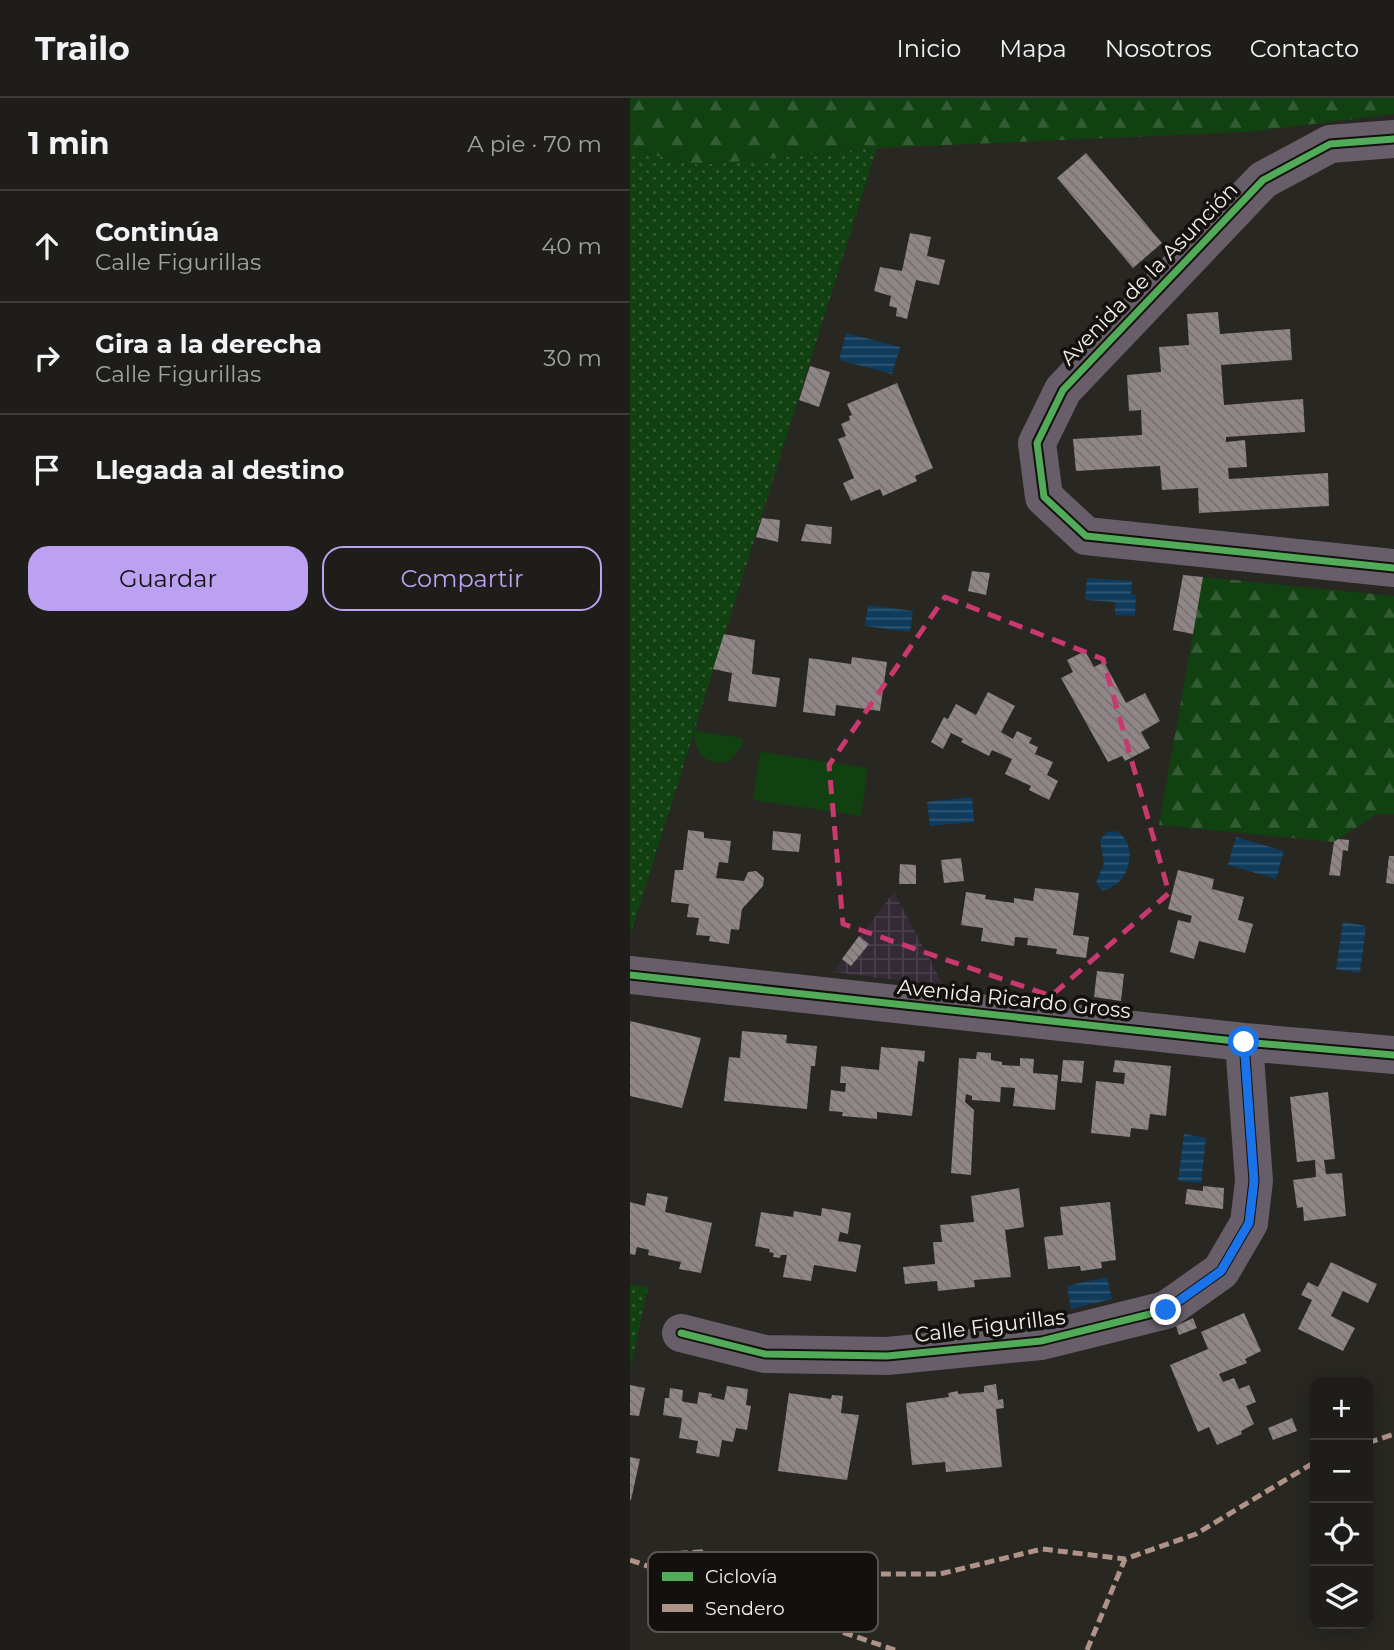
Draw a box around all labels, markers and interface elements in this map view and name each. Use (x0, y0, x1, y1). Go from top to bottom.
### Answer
text: Trailo (35, 28, 130, 68)
text: Inicio (896, 34, 961, 63)
text: Mapa (999, 34, 1067, 63)
text: Nosotros (1105, 34, 1212, 63)
text: Contacto (1250, 34, 1359, 63)
text: 1 min (28, 125, 109, 162)
text: A pie · 70 m (467, 130, 602, 158)
street label: Avenida de la Asunción (1055, 177, 1243, 370)
text: Continúa (95, 216, 219, 248)
icon: ahead (28, 227, 66, 265)
text: 40 m (541, 232, 602, 260)
text: Calle Figurillas (95, 248, 261, 276)
text: Gira a la derecha (95, 328, 322, 360)
icon: right (28, 339, 66, 377)
text: 30 m (543, 344, 602, 372)
text: Calle Figurillas (95, 360, 261, 388)
icon: arrive (28, 451, 66, 489)
text: Llegada al destino (95, 454, 344, 486)
button: Guardar (28, 546, 308, 611)
button: Compartir (322, 546, 602, 611)
street label: Avenida Ricardo Gross (896, 974, 1132, 1023)
route start (1228, 1026, 1259, 1057)
route end (1150, 1294, 1181, 1325)
street label: Calle Figurillas (913, 1304, 1067, 1347)
map controls (1310, 1377, 1373, 1629)
button: + (1310, 1377, 1373, 1440)
button: − (1310, 1440, 1373, 1503)
button: locate (1310, 1503, 1373, 1566)
legend (648, 1552, 878, 1632)
text: Ciclovía (705, 1565, 778, 1588)
button: layers (1310, 1566, 1373, 1629)
text: Sendero (705, 1597, 785, 1620)

